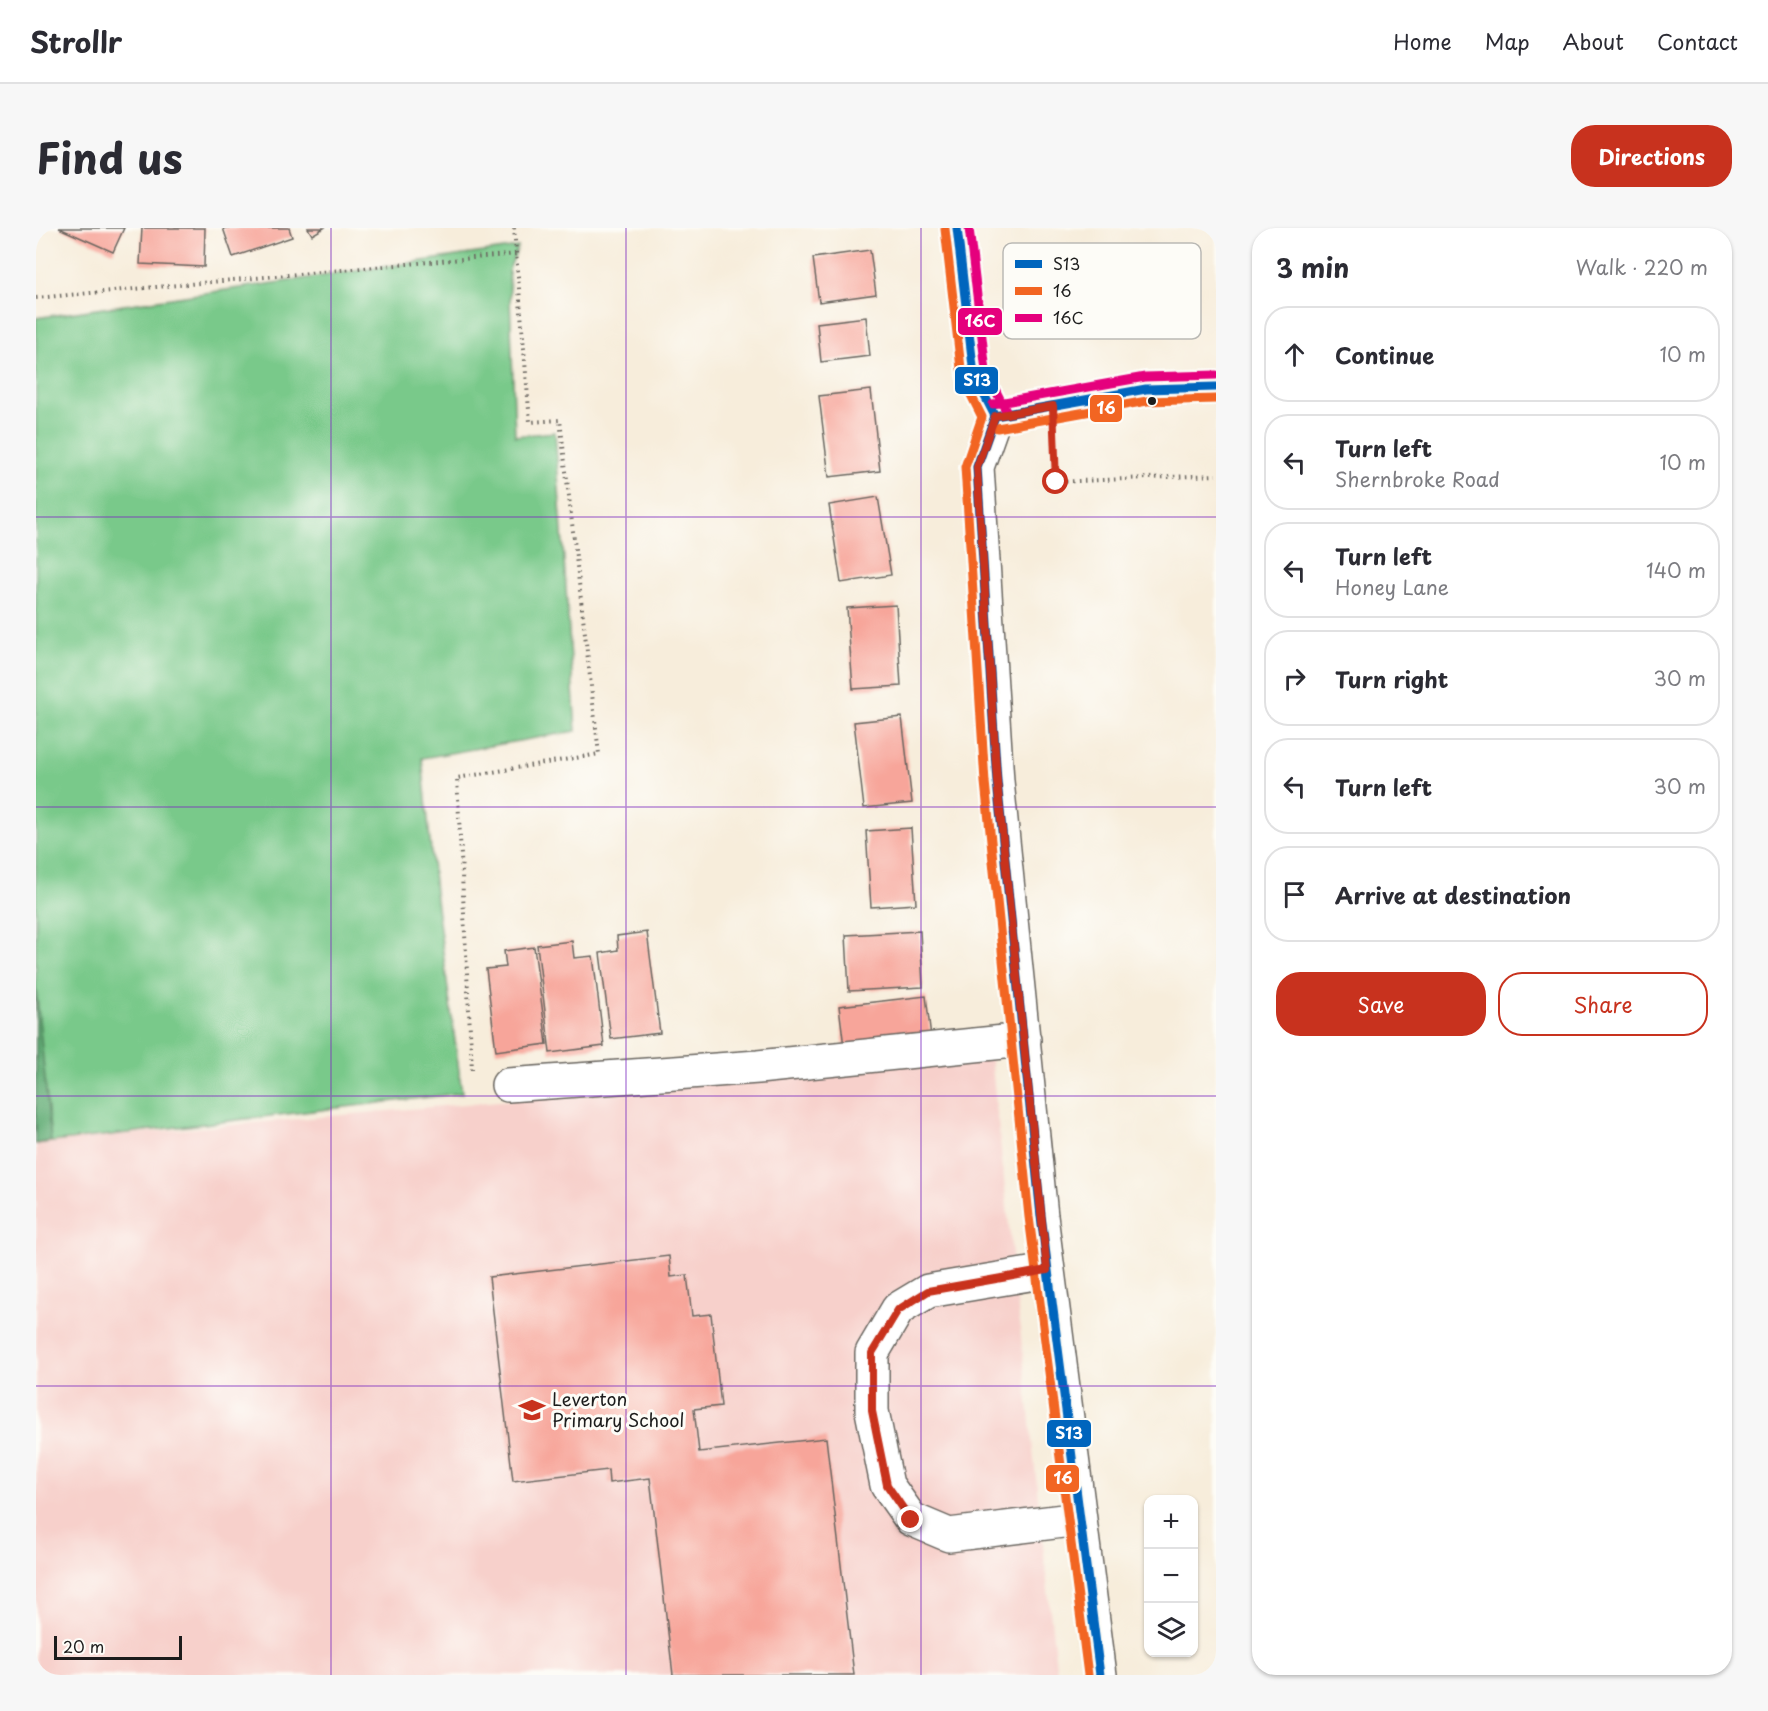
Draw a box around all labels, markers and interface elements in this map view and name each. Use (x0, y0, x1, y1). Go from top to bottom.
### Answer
text: Strollr (30, 20, 122, 63)
text: Home (1393, 25, 1452, 57)
text: Map (1485, 25, 1530, 57)
text: About (1563, 25, 1624, 57)
text: Contact (1657, 25, 1738, 57)
text: Find us (36, 125, 183, 188)
button: Directions (1571, 125, 1732, 187)
legend (1003, 243, 1201, 339)
text: 3 min (1276, 248, 1349, 287)
text: S13 (1053, 251, 1080, 275)
text: Walk · 220 m (1576, 252, 1708, 282)
text: 16 (1053, 278, 1071, 302)
text: 16C (1053, 305, 1084, 329)
line badge: 16C (957, 307, 1003, 336)
text: 16C (965, 308, 995, 332)
icon: ahead (1278, 338, 1311, 371)
text: Continue (1335, 338, 1434, 371)
text: 10 m (1659, 339, 1706, 369)
line badge: S13 (954, 366, 999, 395)
text: S13 (963, 367, 991, 391)
line badge: 16 (1089, 394, 1123, 423)
text: 16 (1097, 395, 1115, 419)
unlabelled marker (1146, 395, 1158, 407)
text: Turn left (1335, 431, 1432, 464)
icon: left (1278, 446, 1311, 479)
text: 10 m (1659, 447, 1706, 477)
text: Shernbroke Road (1335, 464, 1500, 494)
route start (1042, 468, 1068, 494)
text: Turn left (1335, 539, 1432, 572)
icon: left (1278, 554, 1311, 587)
text: 140 m (1646, 555, 1706, 585)
text: Honey Lane (1335, 572, 1449, 602)
icon: right (1278, 662, 1311, 695)
text: Turn right (1335, 662, 1448, 695)
text: 30 m (1653, 663, 1706, 693)
icon: left (1278, 770, 1311, 803)
text: Turn left (1335, 770, 1432, 803)
text: 30 m (1653, 771, 1706, 801)
icon: arrive (1278, 878, 1311, 911)
text: Arrive at destination (1335, 878, 1571, 911)
button: Save (1276, 972, 1486, 1036)
button: Share (1498, 972, 1708, 1036)
place label: Leverton Primary School (552, 1385, 684, 1433)
school or university icon: Leverton Primary School (517, 1395, 547, 1425)
line badge: S13 (1046, 1419, 1092, 1448)
text: S13 (1055, 1420, 1083, 1444)
line badge: 16 (1045, 1464, 1080, 1493)
text: 16 (1054, 1465, 1072, 1489)
map controls (1144, 1495, 1198, 1657)
button: + (1144, 1495, 1198, 1549)
route end (897, 1506, 923, 1532)
button: − (1144, 1549, 1198, 1603)
button: layers (1144, 1603, 1198, 1657)
scale bar (54, 1633, 182, 1660)
text: 20 m (63, 1634, 104, 1658)

